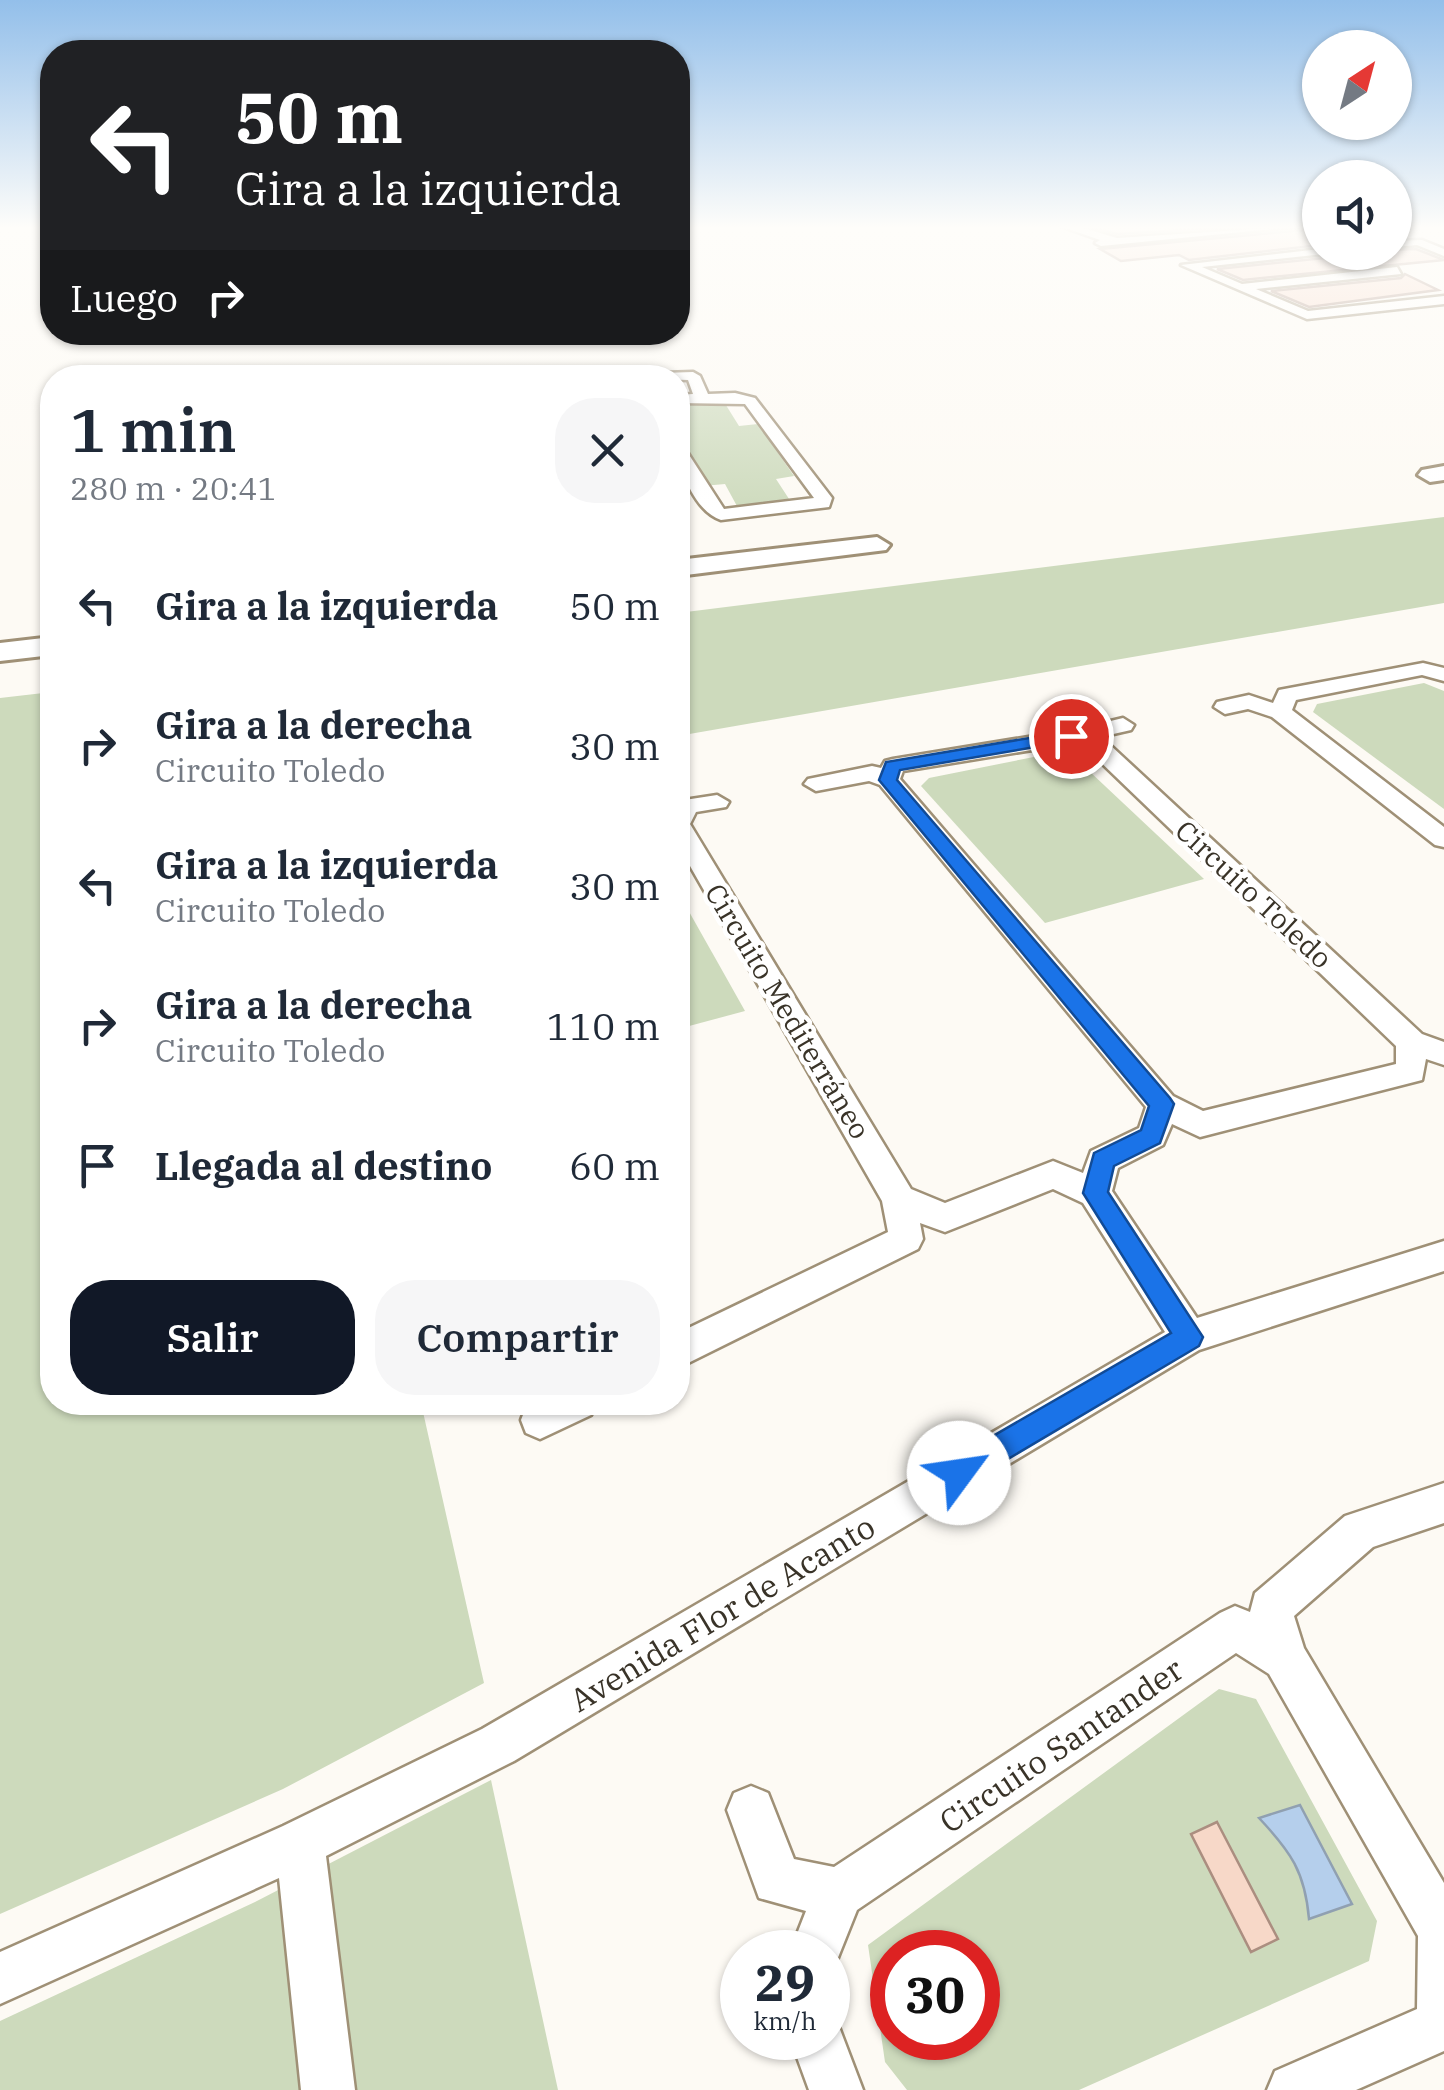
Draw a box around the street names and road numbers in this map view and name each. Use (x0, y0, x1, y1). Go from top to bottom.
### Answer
street label: Circuito Toledo (1168, 812, 1340, 976)
street label: Circuito Mediterráneo (697, 877, 879, 1145)
street label: Avenida Flor de Acanto (562, 1505, 882, 1721)
street label: Circuito Santander (931, 1648, 1191, 1842)

